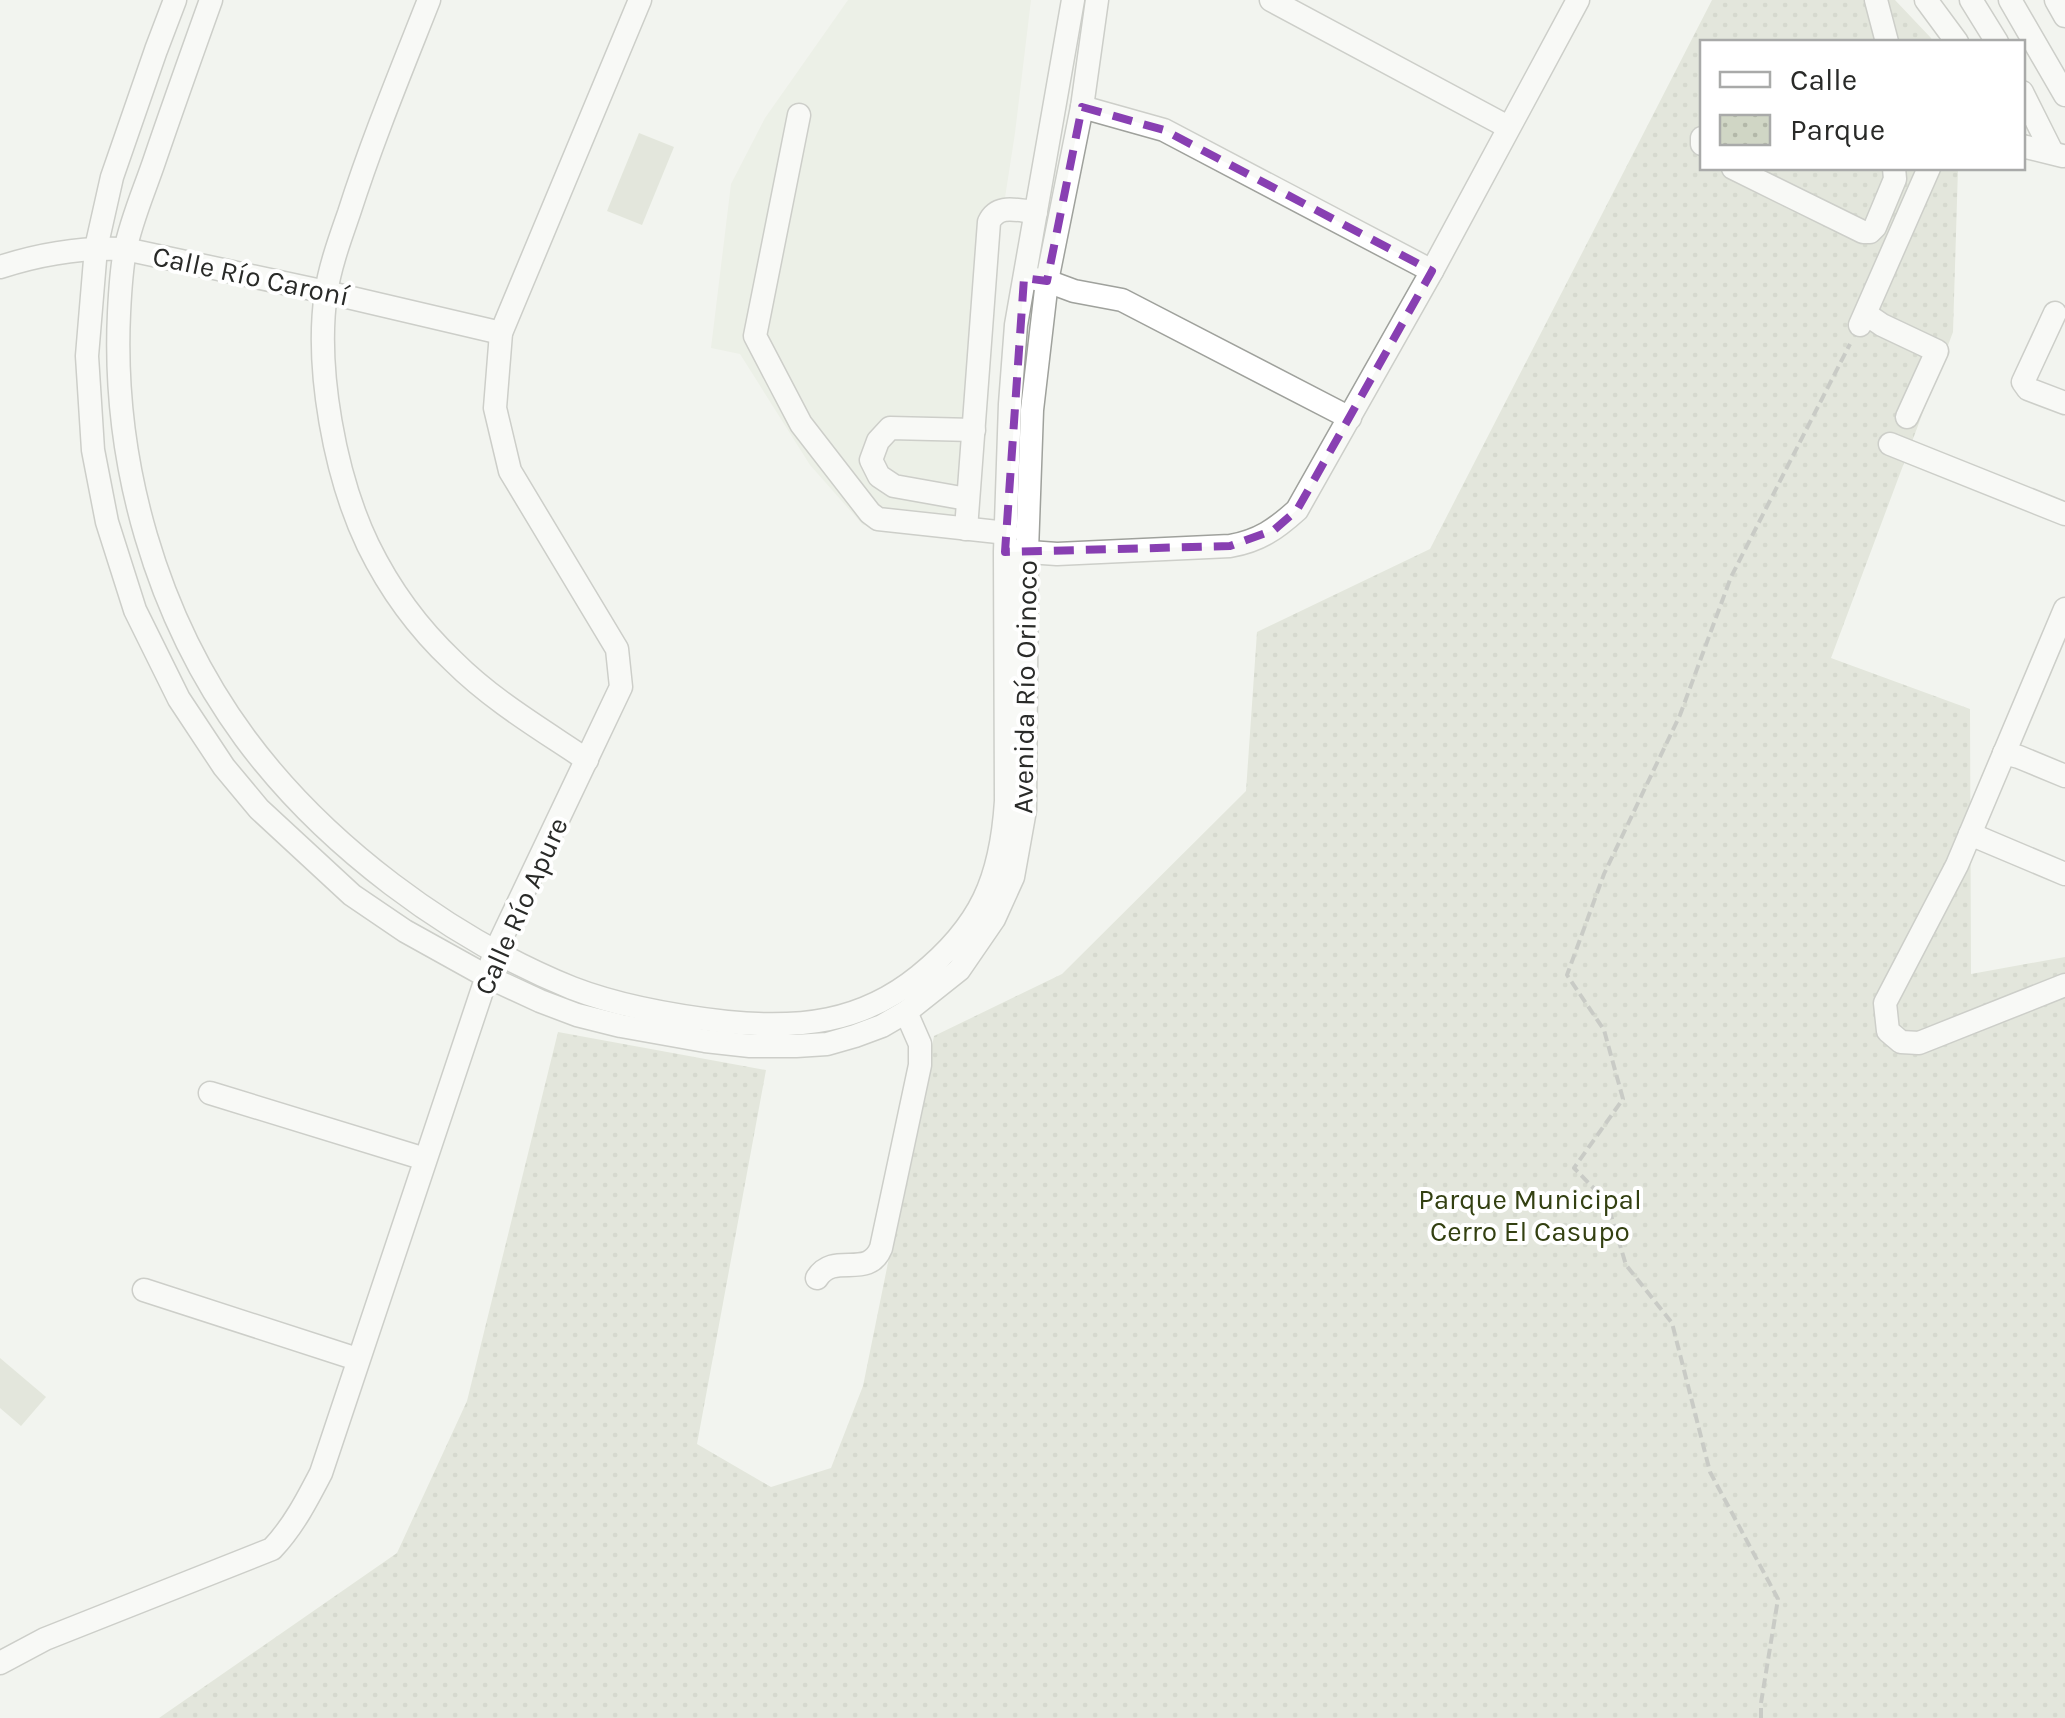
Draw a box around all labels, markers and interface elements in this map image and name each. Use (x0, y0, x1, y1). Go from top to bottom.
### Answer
legend (1700, 40, 2025, 170)
text: Calle (1790, 62, 1857, 98)
text: Parque (1790, 112, 1885, 148)
street label: Calle Río Caroní (150, 239, 353, 313)
street label: Avenida Río Orinoco (1006, 560, 1044, 814)
street label: Calle Río Apure (467, 812, 575, 1000)
park label: Parque Municipal Cerro El Casupo (1418, 1183, 1642, 1248)

